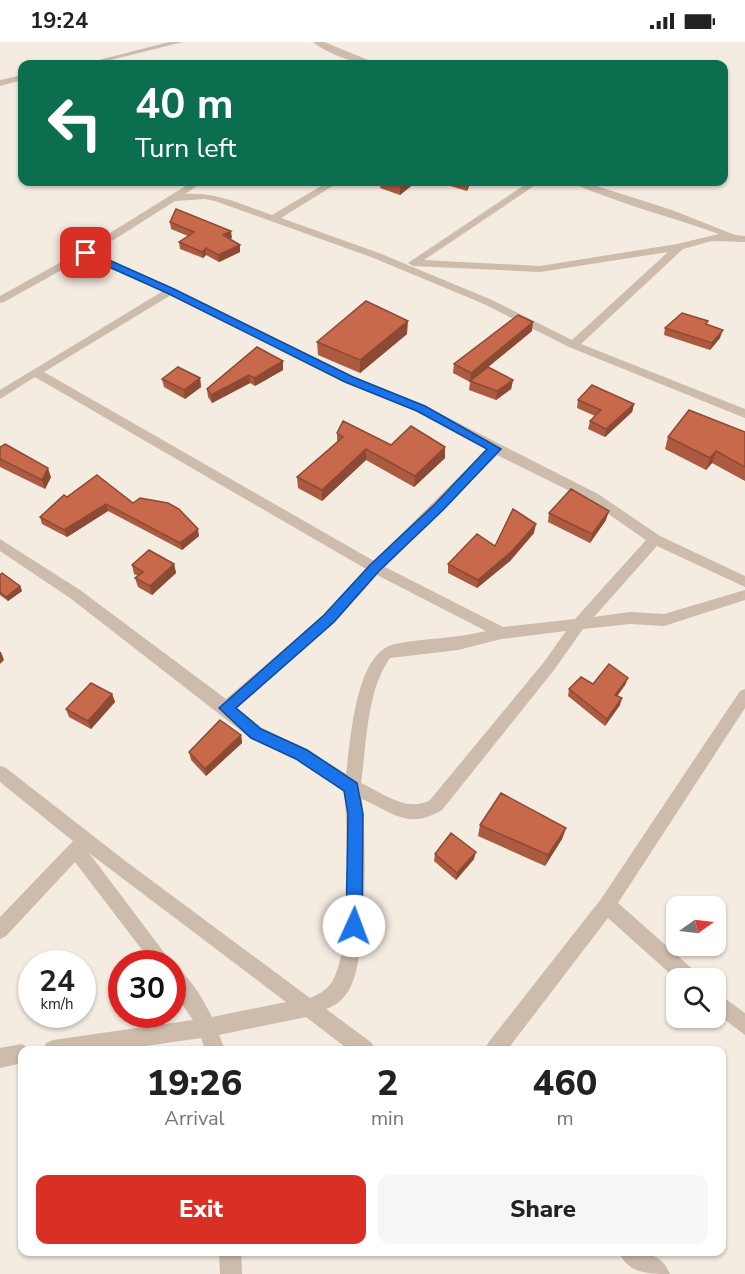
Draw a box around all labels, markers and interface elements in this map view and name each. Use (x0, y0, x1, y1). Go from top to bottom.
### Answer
text: 19:24 (30, 6, 88, 36)
text: 40 m (135, 76, 234, 133)
icon: left (36, 84, 114, 162)
text: Turn left (135, 130, 236, 167)
pin (60, 227, 111, 278)
icon: arrive (69, 236, 102, 269)
position arrow (322, 894, 386, 958)
north arrow (666, 896, 726, 956)
map controls (666, 896, 726, 1028)
speed limit sign: 30 (108, 950, 186, 1028)
text: 24 (39, 961, 75, 1002)
button: search (666, 968, 726, 1028)
text: km/h (40, 994, 74, 1014)
text: 19:26 (147, 1059, 242, 1108)
text: 2 (377, 1059, 398, 1108)
text: 460 (533, 1059, 597, 1108)
text: Arrival (164, 1105, 225, 1132)
text: min (371, 1105, 404, 1132)
text: m (556, 1105, 574, 1132)
button: Exit (36, 1175, 366, 1244)
button: Share (378, 1175, 708, 1244)

